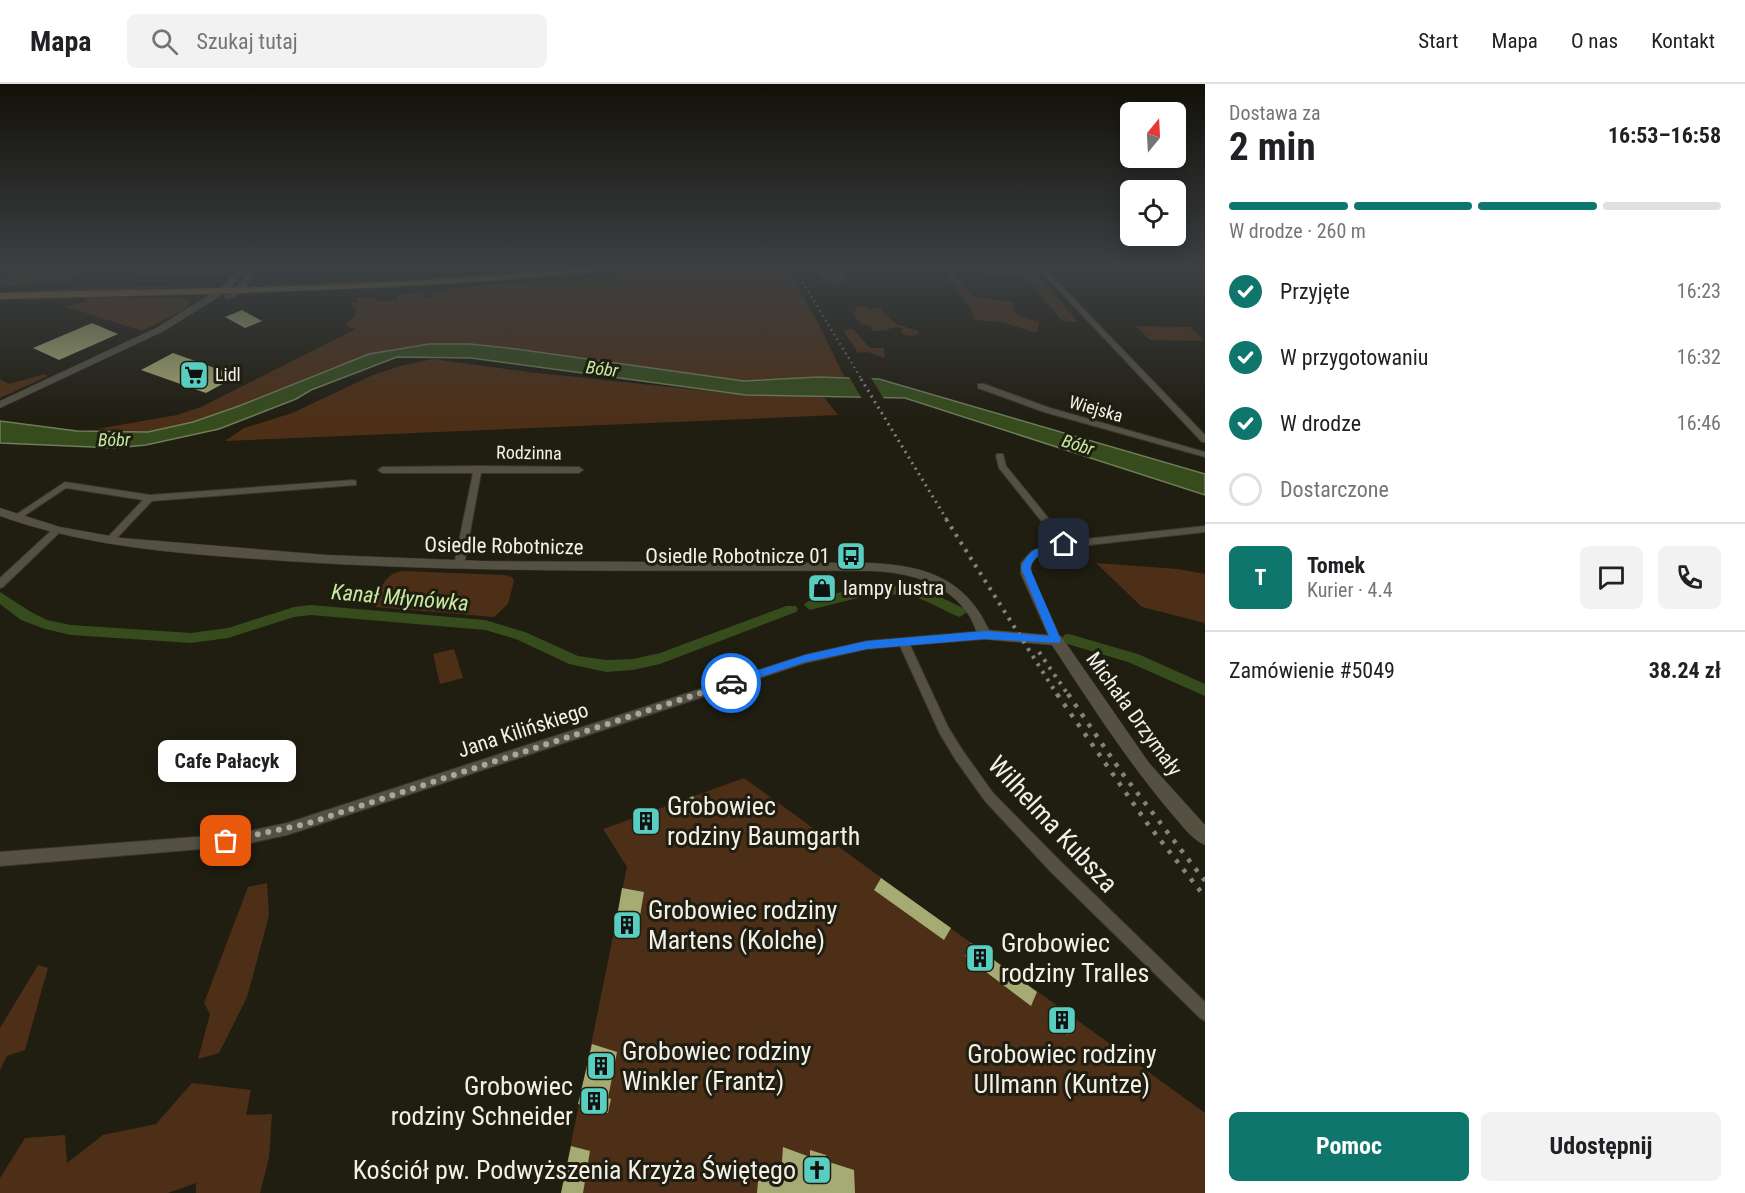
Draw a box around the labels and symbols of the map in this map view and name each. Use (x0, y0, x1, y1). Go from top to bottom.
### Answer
north arrow (1120, 102, 1186, 168)
water label: Bóbr (585, 356, 620, 381)
supermarket icon: Lidl (178, 359, 210, 391)
place label: Lidl (215, 364, 241, 385)
street label: Wiejska (1067, 391, 1126, 426)
water label: Bóbr (98, 429, 131, 450)
water label: Bóbr (1060, 430, 1097, 459)
street label: Rodzinna (496, 441, 562, 464)
pin (1038, 518, 1089, 569)
street label: Osiedle Robotnicze (424, 533, 584, 559)
bus stop icon: Osiedle Robotnicze 01 (835, 540, 867, 572)
place label: Osiedle Robotnicze 01 (645, 544, 830, 568)
shop icon: lampy lustra (806, 572, 838, 604)
place label: lampy lustra (843, 576, 944, 600)
water label: Kanał Młynówka (330, 579, 470, 616)
street label: Michała Drzymały (1081, 648, 1187, 781)
courier (701, 653, 761, 713)
street label: Jana Kilińskiego (455, 698, 591, 762)
callout: Cafe Pałacyk (157, 739, 295, 781)
street label: Wilhelma Kubsza (982, 750, 1124, 898)
place label: Grobowiec rodziny Baumgarth (667, 791, 860, 851)
building icon: Grobowiec rodziny Baumgarth (630, 805, 662, 837)
pin (200, 815, 251, 866)
place label: Grobowiec rodziny Martens (Kolche) (648, 895, 838, 955)
building icon: Grobowiec rodziny Martens (Kolche) (611, 909, 643, 941)
place label: Grobowiec rodziny Tralles (1001, 928, 1149, 988)
building icon: Grobowiec rodziny Tralles (964, 942, 996, 974)
building icon: Grobowiec rodziny Ullmann (Kuntze) (1046, 1004, 1078, 1036)
place label: Grobowiec rodziny Winkler (Frantz) (622, 1036, 812, 1096)
place label: Grobowiec rodziny Ullmann (Kuntze) (967, 1039, 1157, 1099)
building icon: Grobowiec rodziny Winkler (Frantz) (585, 1050, 617, 1082)
place label: Grobowiec rodziny Schneider (391, 1071, 573, 1131)
building icon: Grobowiec rodziny Schneider (578, 1085, 610, 1117)
church icon: Kościół pw. Podwyższenia Krzyża Świętego (801, 1154, 833, 1186)
place label: Kościół pw. Podwyższenia Krzyża Świętego (353, 1155, 796, 1185)

